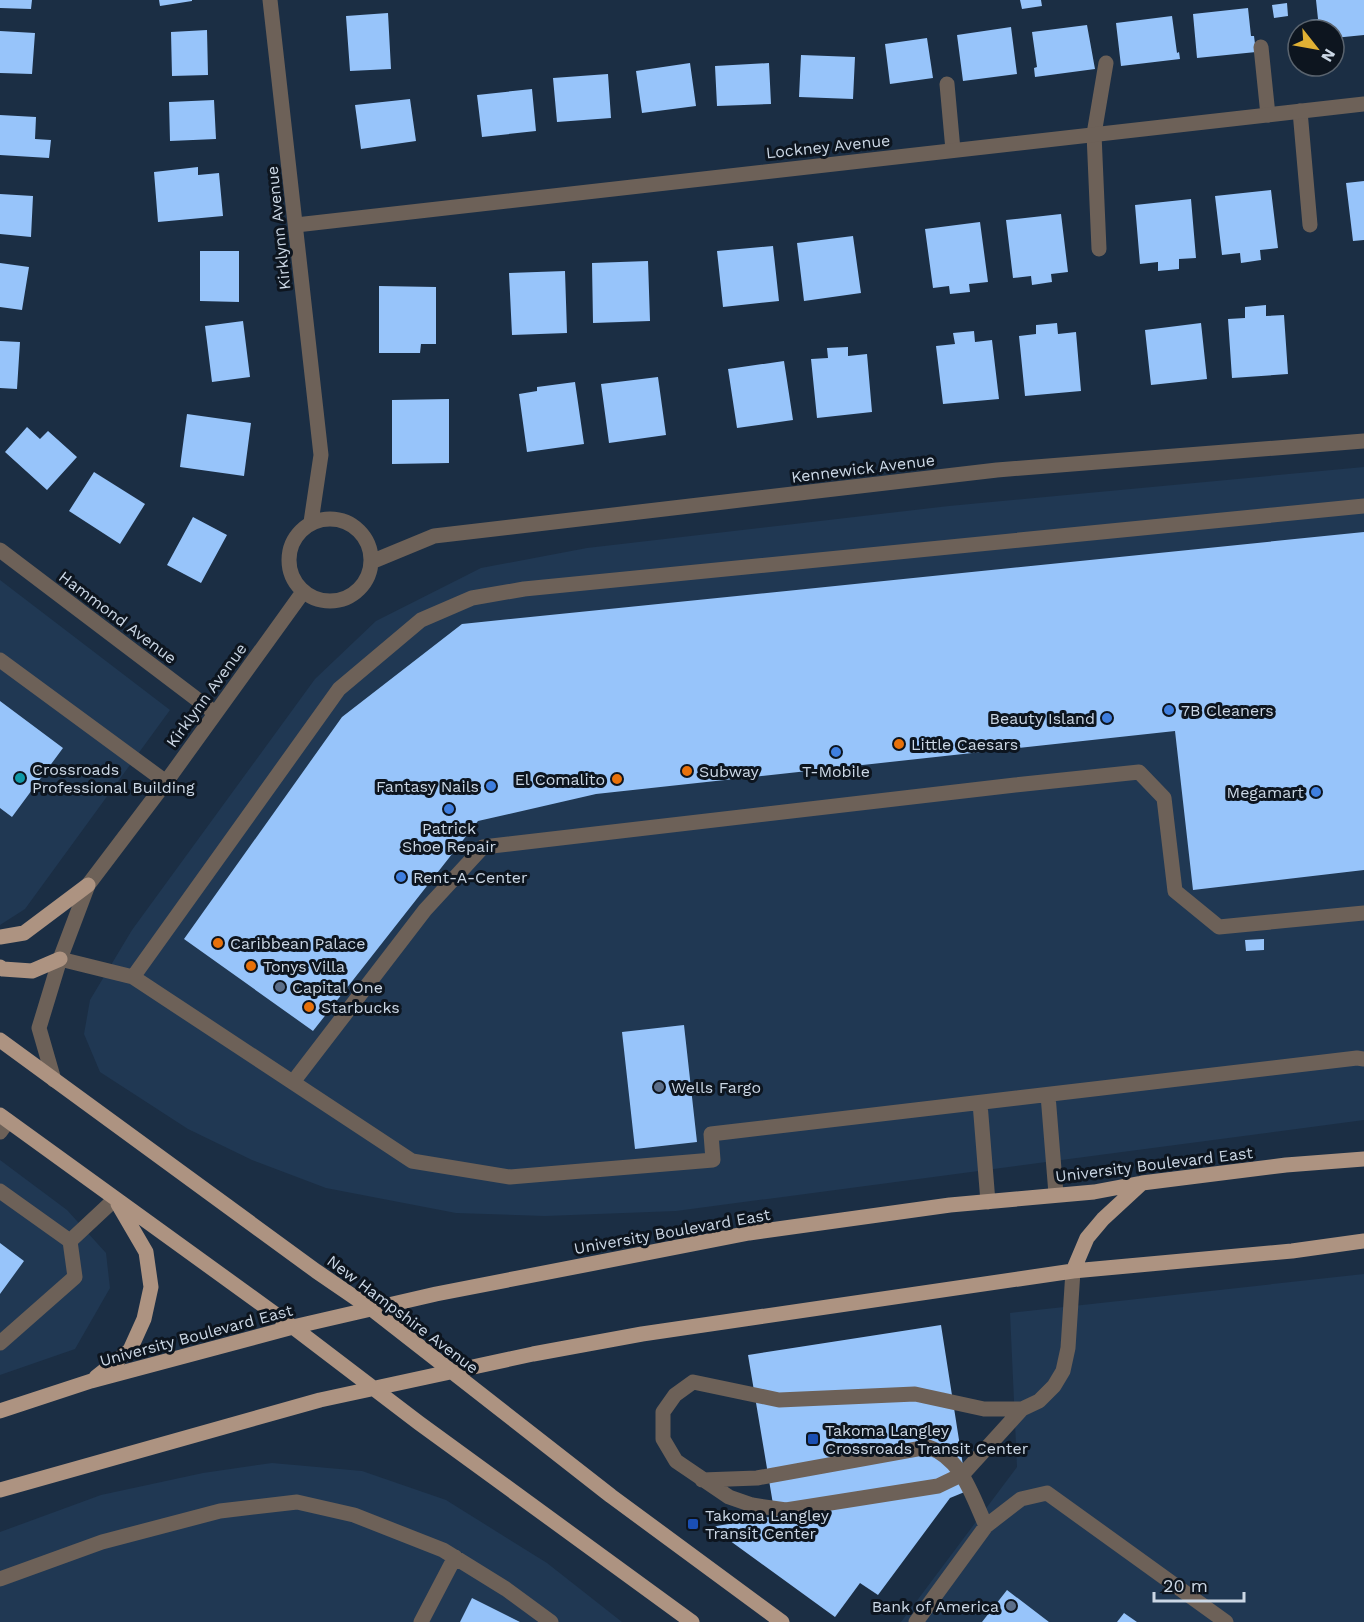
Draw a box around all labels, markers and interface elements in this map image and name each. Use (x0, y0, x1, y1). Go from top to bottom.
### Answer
north arrow (1286, 18, 1346, 78)
text: N (1317, 45, 1340, 65)
street label: Lockney Avenue (765, 131, 891, 162)
street label: Kirklynn Avenue (263, 165, 294, 291)
street label: Kennewick Avenue (790, 450, 936, 487)
street label: Hammond Avenue (55, 567, 180, 668)
street label: Kirklynn Avenue (162, 639, 251, 751)
place label: 7B Cleaners (1181, 701, 1274, 720)
marker: 7B Cleaners (1162, 703, 1176, 717)
place label: Beauty Island (989, 709, 1095, 728)
marker: Beauty Island (1100, 711, 1114, 725)
place label: Little Caesars (911, 735, 1018, 754)
marker: Little Caesars (892, 737, 906, 751)
marker: T-Mobile (829, 745, 843, 759)
place label: Crossroads Professional Building (32, 760, 195, 797)
place label: Subway (699, 762, 760, 781)
place label: T-Mobile (802, 762, 870, 781)
marker: Subway (680, 764, 694, 778)
place label: El Comalito (515, 770, 605, 789)
marker: Crossroads Professional Building (13, 771, 27, 785)
marker: El Comalito (610, 772, 624, 786)
place label: Fantasy Nails (376, 777, 479, 796)
marker: Fantasy Nails (484, 779, 498, 793)
place label: Megamart (1227, 783, 1304, 802)
marker: Megamart (1309, 785, 1323, 799)
marker: Patrick Shoe Repair (442, 802, 456, 816)
place label: Patrick Shoe Repair (402, 819, 496, 856)
place label: Rent-A-Center (413, 868, 528, 887)
marker: Rent-A-Center (394, 870, 408, 884)
place label: Caribbean Palace (230, 934, 366, 953)
marker: Caribbean Palace (211, 936, 225, 950)
place label: Tonys Villa (263, 957, 345, 976)
marker: Tonys Villa (244, 959, 258, 973)
place label: Capital One (292, 978, 383, 997)
marker: Capital One (273, 980, 287, 994)
place label: Starbucks (321, 998, 400, 1017)
marker: Starbucks (302, 1000, 316, 1014)
place label: Wells Fargo (671, 1078, 761, 1097)
marker: Wells Fargo (652, 1080, 666, 1094)
street label: University Boulevard East (1054, 1143, 1254, 1186)
street label: University Boulevard East (572, 1205, 772, 1258)
street label: New Hampshire Avenue (323, 1251, 482, 1378)
street label: University Boulevard East (98, 1300, 295, 1370)
place label: Takoma Langley Crossroads Transit Center (825, 1421, 1029, 1458)
marker: Takoma Langley Crossroads Transit Center (806, 1432, 820, 1446)
place label: Takoma Langley Transit Center (705, 1506, 830, 1543)
marker: Takoma Langley Transit Center (686, 1517, 700, 1531)
scale bar (1154, 1565, 1244, 1603)
text: 20 m (1163, 1575, 1208, 1596)
place label: Bank of America (872, 1597, 999, 1616)
marker: Bank of America (1004, 1599, 1018, 1613)

